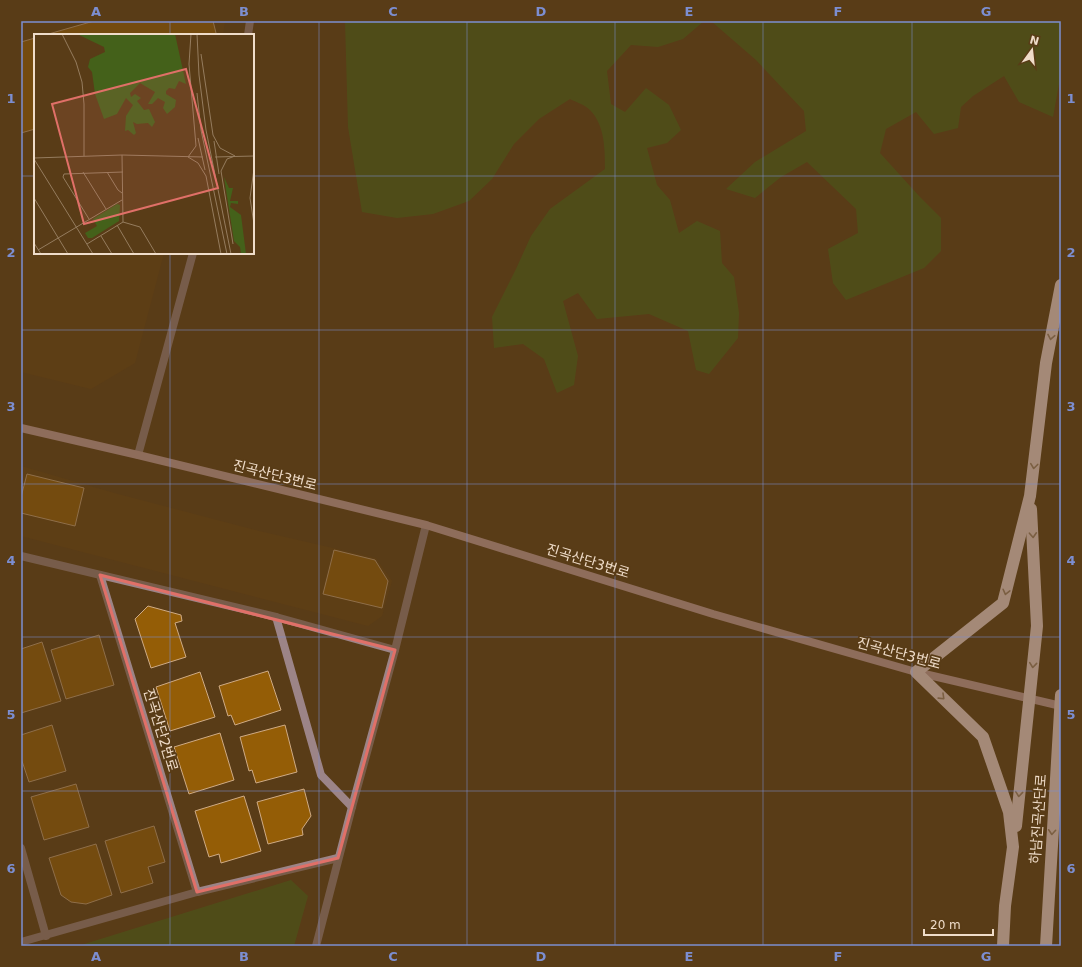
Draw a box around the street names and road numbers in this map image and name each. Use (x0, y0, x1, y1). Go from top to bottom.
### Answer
street label: 진곡산단3번로 (231, 457, 319, 493)
street label: 진곡산단3번로 (544, 541, 632, 581)
street label: 진곡산단3번로 (855, 634, 943, 672)
street label: 진곡산단2번로 (141, 686, 181, 774)
street label: 하남진곡산단로 (1027, 773, 1049, 865)

